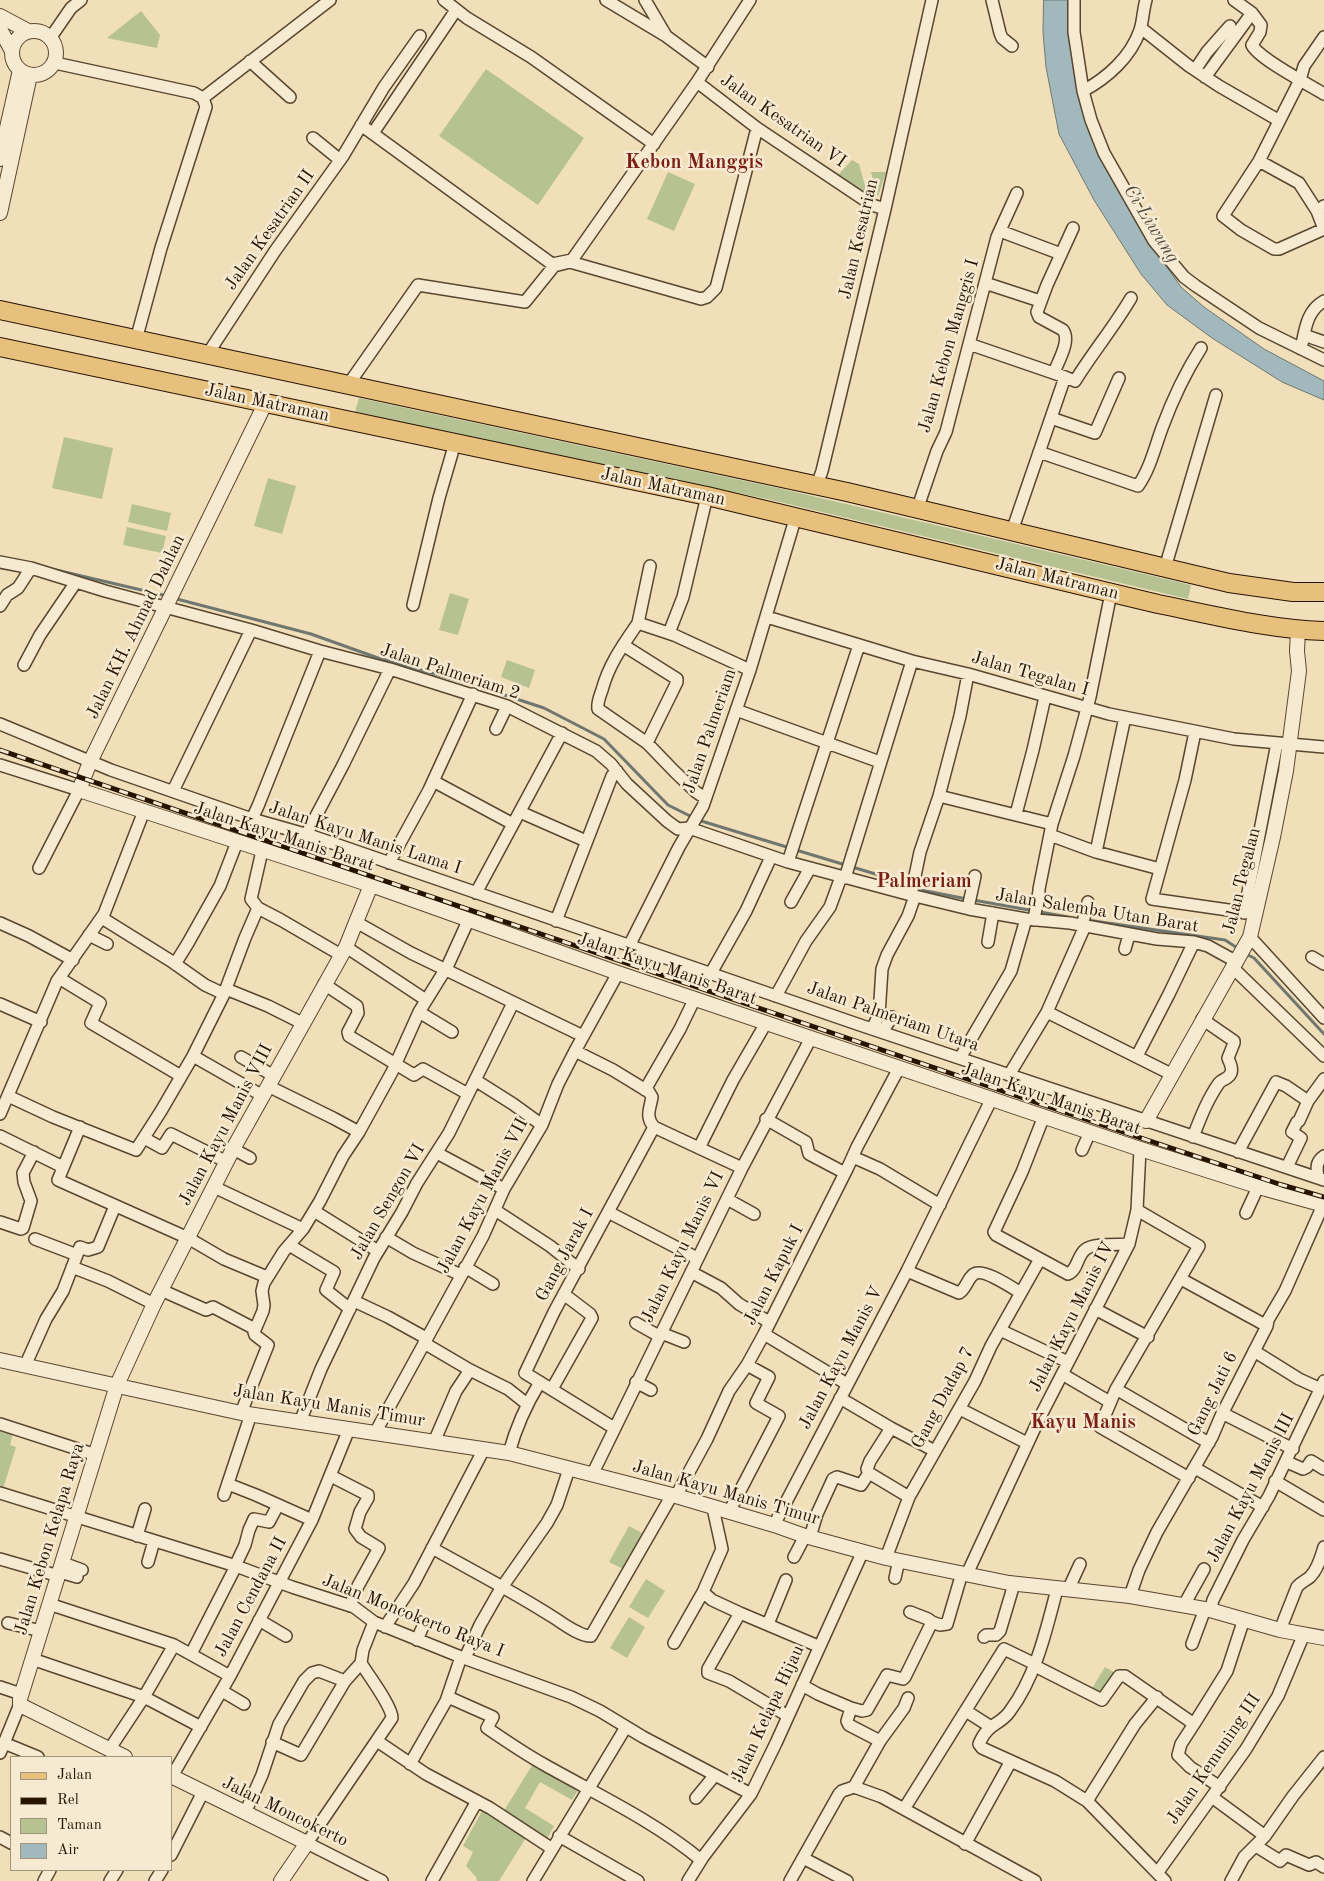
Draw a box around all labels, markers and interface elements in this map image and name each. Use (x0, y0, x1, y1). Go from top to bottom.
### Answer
street label: Jalan Kesatrian VI (716, 69, 850, 173)
district label: Kebon Manggis (625, 151, 763, 175)
street label: Jalan Kesatrian II (220, 166, 320, 294)
street label: Jalan Kesatrian (835, 177, 883, 301)
water label: Ci Liwung (1118, 181, 1184, 267)
street label: Jalan Kebon Manggis I (914, 257, 984, 435)
street label: Jalan Matraman (203, 379, 331, 427)
street label: Jalan Matraman (599, 463, 727, 511)
street label: Jalan KH. Ahmad Dahlan (82, 531, 190, 723)
street label: Jalan Matraman (993, 553, 1121, 605)
street label: Jalan Palmeriam 2 (377, 639, 523, 705)
street label: Jalan Tegalan I (969, 647, 1091, 701)
street label: Jalan Palmeriam (679, 666, 741, 796)
street label: Jalan Kayu Manis Lama I (266, 797, 464, 879)
street label: Jalan Kayu Manis Barat (191, 798, 377, 876)
street label: Jalan Tegalan (1218, 825, 1266, 937)
district label: Palmeriam (876, 870, 972, 894)
street label: Jalan Salemba Utan Barat (994, 884, 1200, 938)
street label: Jalan Kayu Manis Barat (574, 928, 760, 1010)
street label: Jalan Palmeriam Utara (804, 977, 982, 1057)
street label: Jalan Kayu Manis VIII (174, 1040, 278, 1210)
street label: Jalan Kayu Manis Barat (958, 1058, 1144, 1140)
street label: Jalan Kayu Manis VII (433, 1115, 533, 1277)
street label: Jalan Sengon VI (346, 1140, 430, 1264)
street label: Jalan Kayu Manis VI (637, 1168, 729, 1326)
street label: Gang Jarak I (531, 1205, 599, 1305)
street label: Jalan Kapuk I (739, 1221, 809, 1329)
street label: Jalan Kayu Manis IV (1025, 1238, 1119, 1396)
street label: Jalan Kayu Manis V (794, 1283, 888, 1433)
street label: Gang Dadap 7 (907, 1343, 979, 1453)
street label: Gang Jati 6 (1183, 1348, 1243, 1440)
street label: Jalan Kayu Manis Timur (232, 1380, 426, 1432)
street label: Jalan Kayu Manis III (1202, 1410, 1300, 1566)
district label: Kayu Manis (1030, 1411, 1136, 1435)
street label: Jalan Kebon Kelapa Raya (10, 1440, 90, 1638)
street label: Jalan Kayu Manis Timur (630, 1456, 822, 1530)
street label: Jalan Cendana II (210, 1533, 292, 1661)
street label: Jalan Moncokerto Raya I (319, 1570, 507, 1662)
street label: Jalan Kelapa Hijau (727, 1642, 809, 1786)
street label: Jalan Kemuning III (1162, 1689, 1266, 1829)
legend (10, 1756, 172, 1871)
text: Jalan (57, 1768, 92, 1783)
street label: Jalan Moncokerto (218, 1772, 352, 1852)
text: Rel (57, 1793, 79, 1808)
text: Taman (57, 1818, 102, 1833)
text: Air (57, 1843, 79, 1858)

